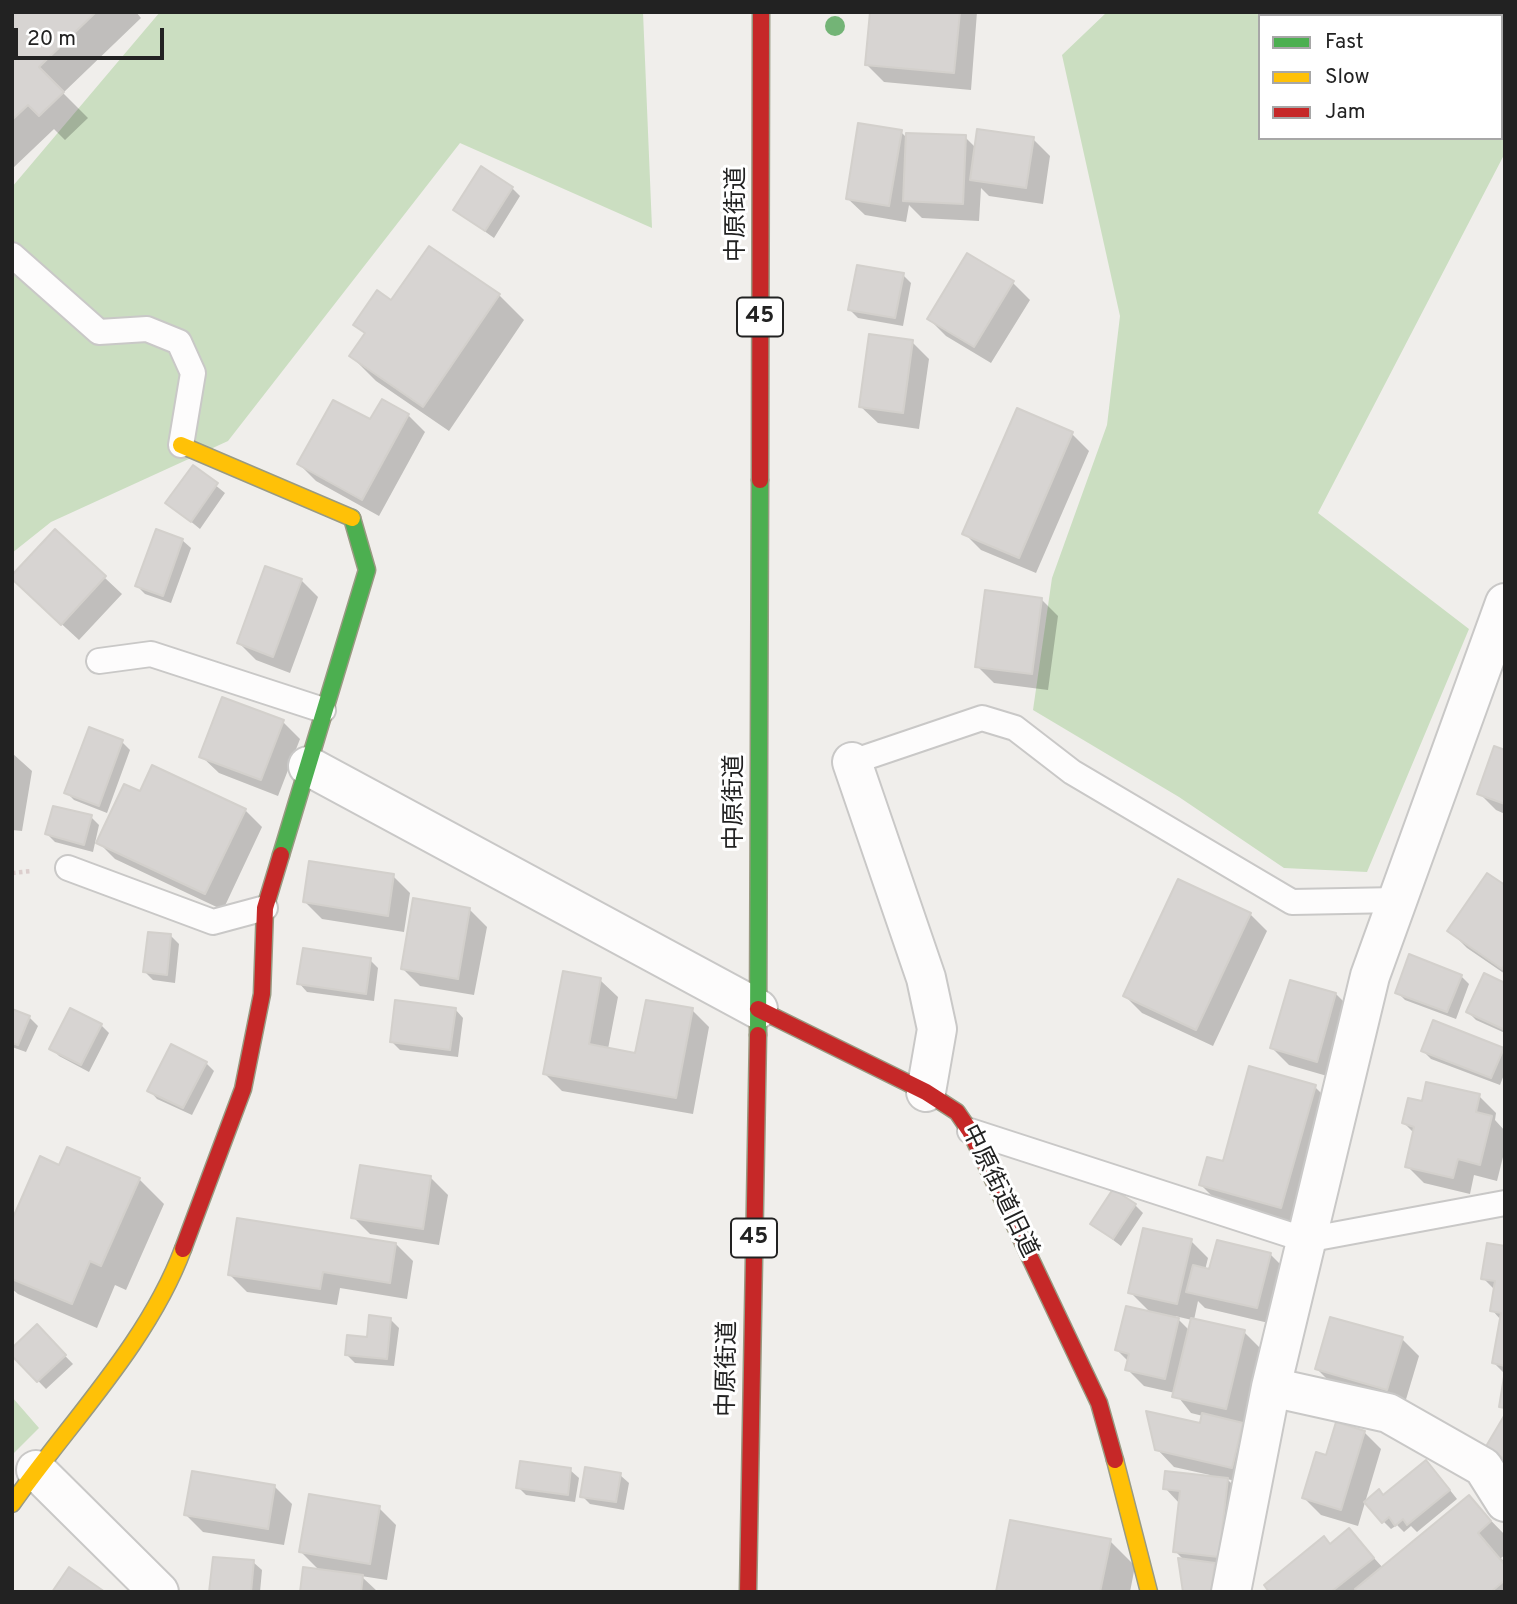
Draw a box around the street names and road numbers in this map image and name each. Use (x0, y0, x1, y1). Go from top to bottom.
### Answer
street label: 中原街道 (724, 166, 752, 262)
road number: 45 (737, 298, 783, 336)
street label: 中原街道 (722, 754, 750, 850)
street label: 中原街道旧道 (953, 1121, 1043, 1263)
road number: 45 (731, 1218, 777, 1258)
street label: 中原街道 (714, 1321, 744, 1417)

